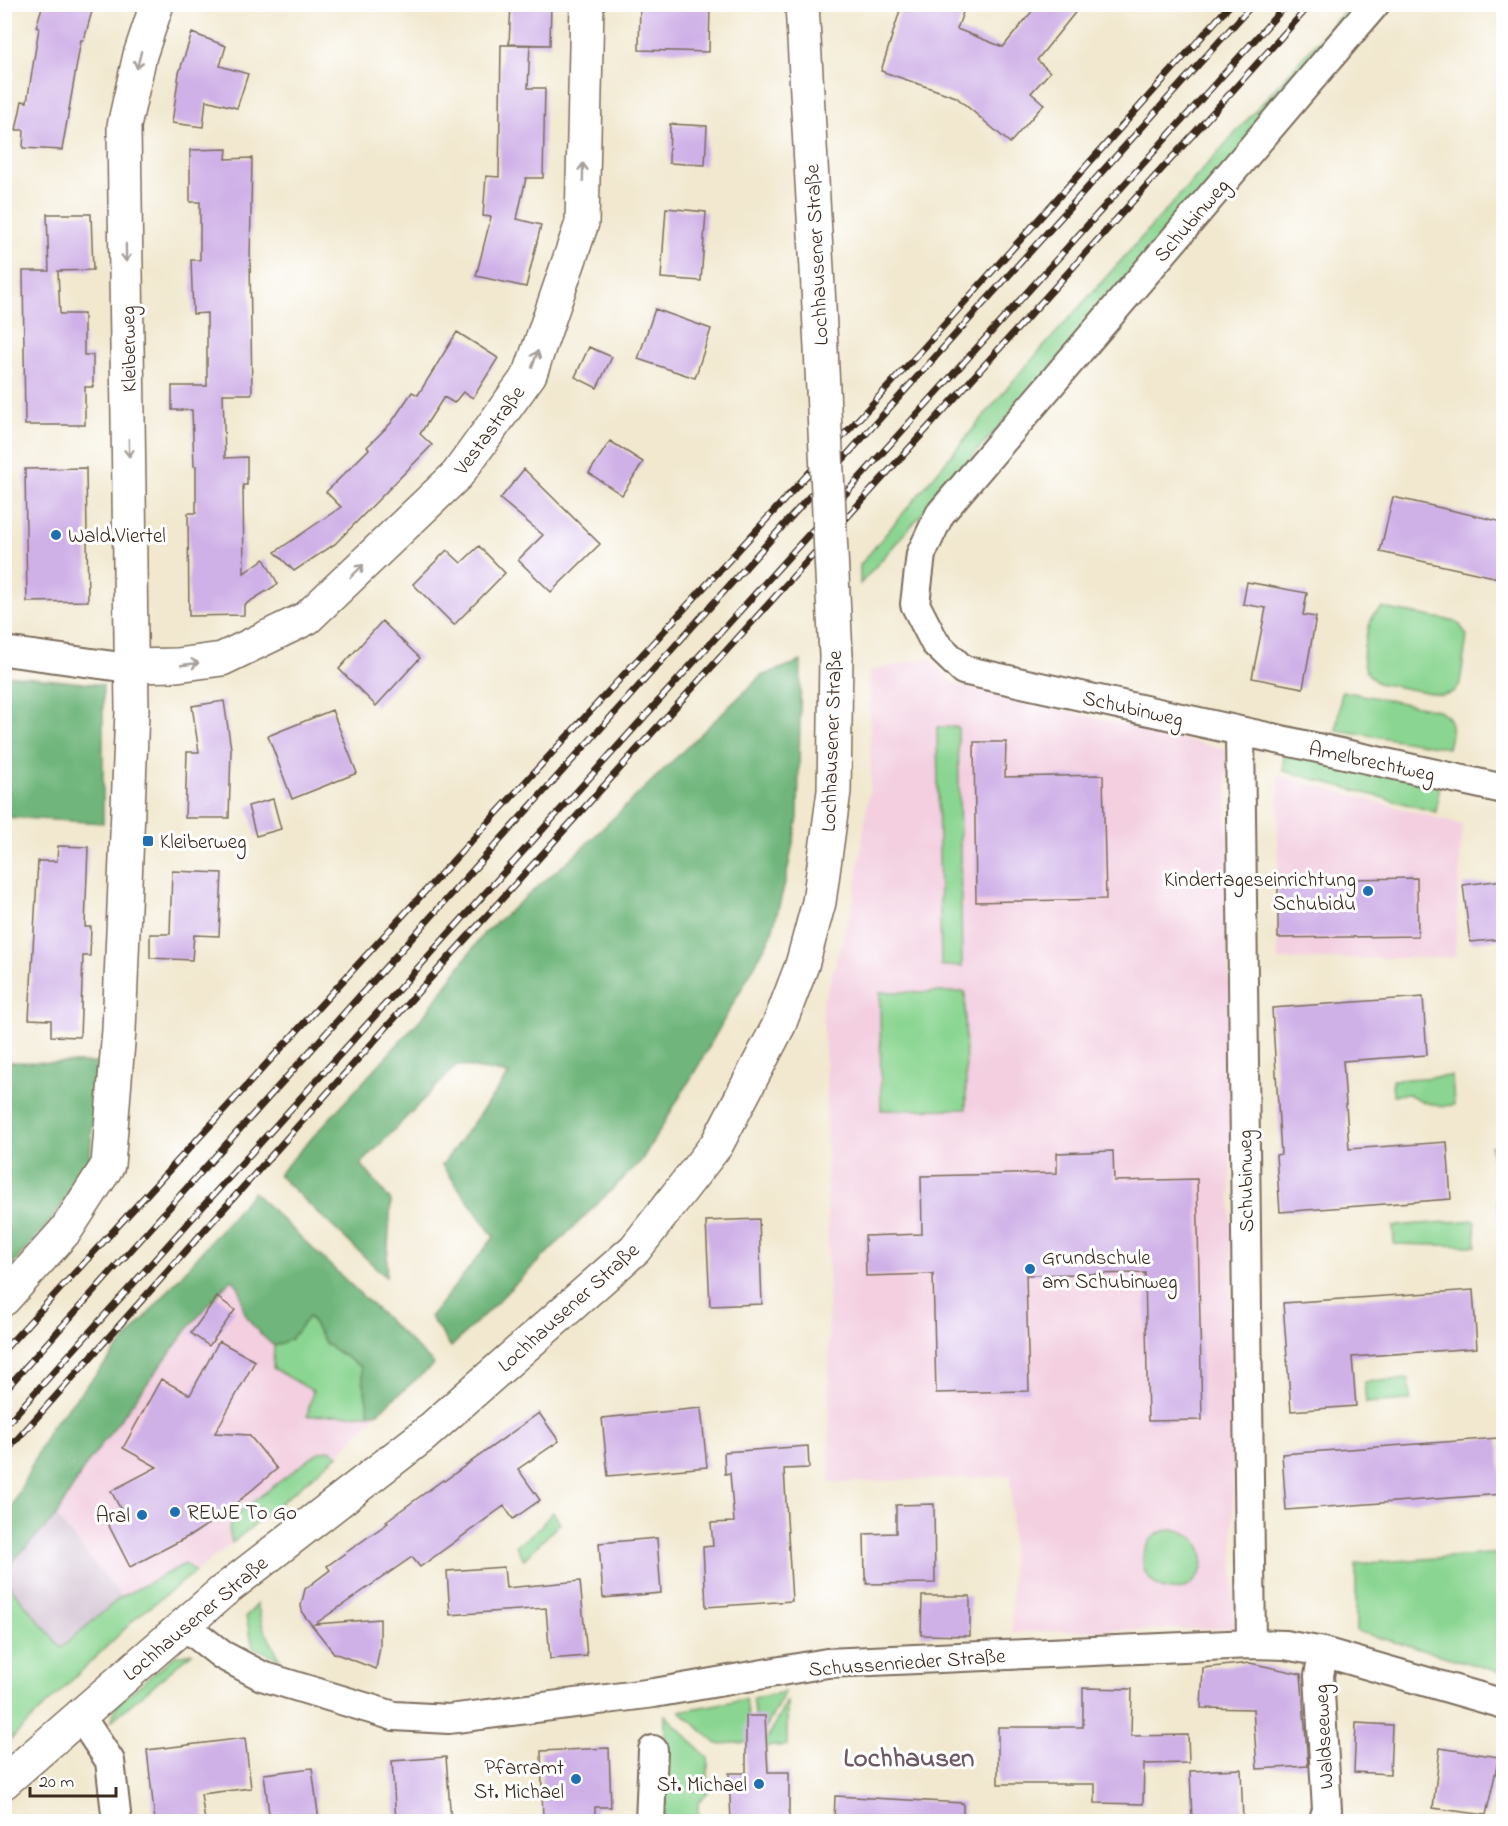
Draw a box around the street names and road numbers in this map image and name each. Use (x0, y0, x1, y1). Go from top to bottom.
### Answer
street label: Lochhausener Straße (798, 163, 838, 346)
street label: Schubinweg (1148, 173, 1239, 271)
street label: Kleiberweg (114, 305, 148, 392)
street label: Vestastraße (447, 380, 534, 483)
street label: Lochhausener Straße (815, 649, 851, 832)
street label: Schubinweg (1079, 684, 1186, 738)
street label: Amelbrechtweg (1305, 735, 1437, 793)
street label: Schubinweg (1231, 1129, 1265, 1233)
street label: Lochhausener Straße (492, 1236, 647, 1380)
street label: Lochhausener Straße (117, 1549, 276, 1689)
street label: Schussenrieder Straße (808, 1642, 1007, 1686)
street label: Waldseeweg (1307, 1684, 1345, 1790)

